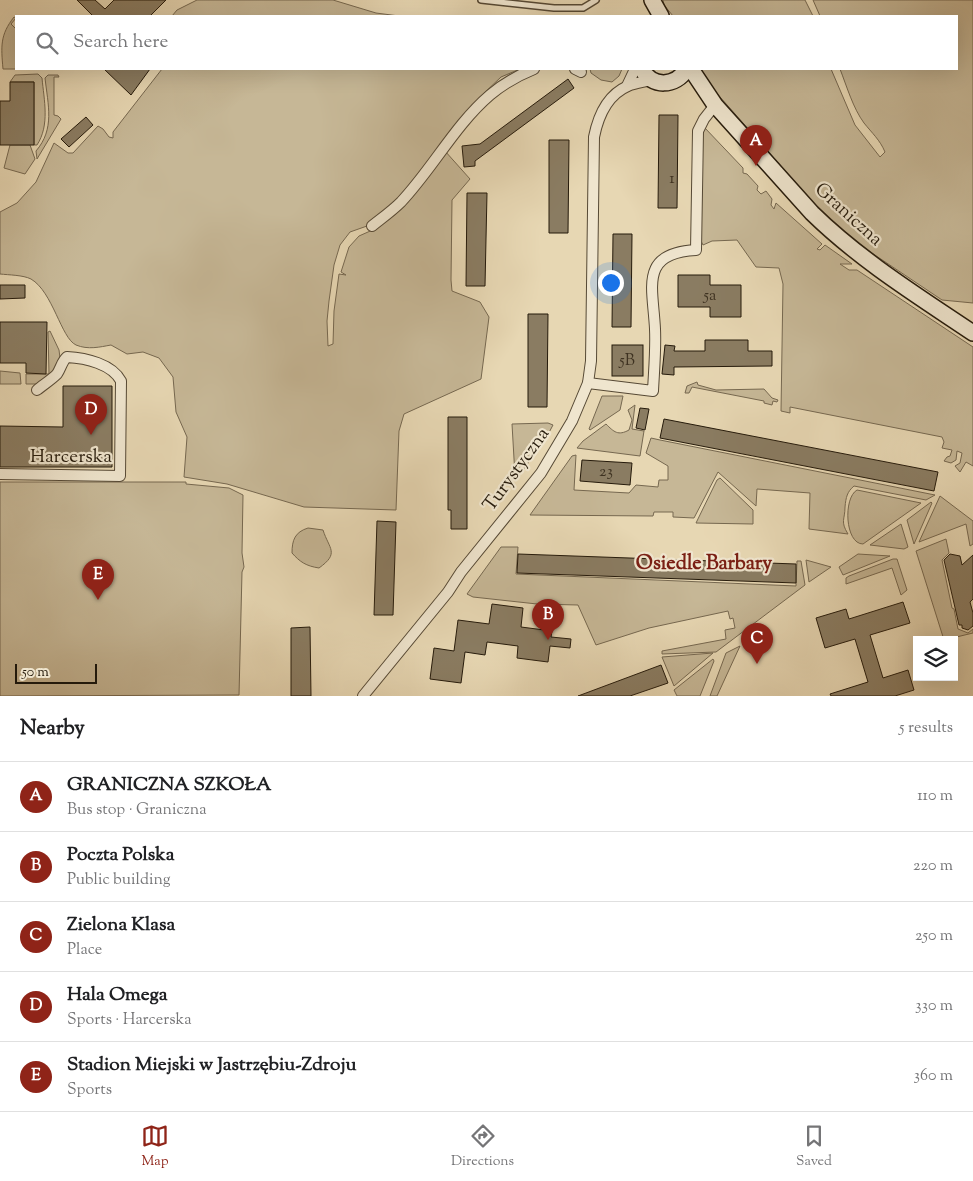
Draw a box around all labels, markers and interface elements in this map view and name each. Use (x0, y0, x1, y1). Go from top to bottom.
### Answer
search box (15, 15, 958, 70)
icon: search (33, 29, 61, 57)
text: Search here (73, 29, 168, 56)
pin: A (740, 125, 772, 166)
house number: 1 (669, 168, 675, 191)
street label: Graniczna (808, 177, 888, 253)
your location (598, 270, 624, 296)
house number: 5a (703, 285, 717, 308)
house number: 5B (618, 350, 635, 373)
pin: D (75, 394, 107, 435)
street label: Turystyczna (477, 422, 557, 518)
street label: Harcerska (30, 444, 112, 471)
house number: 23 (599, 461, 613, 484)
district label: Osiedle Barbary (636, 550, 772, 579)
pin: E (82, 559, 114, 600)
pin: B (532, 599, 564, 640)
pin: C (741, 623, 773, 664)
map controls (913, 636, 958, 681)
button: layers (913, 636, 958, 681)
scale bar (15, 661, 98, 684)
text: 50 m (22, 663, 49, 683)
text: Nearby (20, 714, 85, 744)
text: 5 results (899, 717, 953, 740)
text: GRANICZNA SZKOŁA (67, 772, 271, 799)
text: A (30, 785, 43, 808)
text: 110 m (917, 785, 953, 808)
text: Bus stop · Graniczna (67, 799, 207, 822)
text: Poczta Polska (67, 842, 174, 869)
text: B (31, 855, 41, 878)
text: 220 m (913, 855, 953, 878)
text: Public building (67, 869, 171, 892)
text: Zielona Klasa (67, 912, 175, 939)
text: C (30, 925, 42, 948)
text: 250 m (915, 925, 953, 948)
text: Place (67, 939, 102, 962)
text: Hala Omega (67, 982, 168, 1009)
text: D (30, 995, 42, 1018)
text: 330 m (915, 995, 953, 1018)
text: Sports · Harcerska (67, 1009, 192, 1032)
text: Stadion Miejski w Jastrzębiu-Zdroju (67, 1052, 356, 1079)
text: E (31, 1065, 41, 1088)
text: 360 m (914, 1065, 953, 1088)
text: Sports (67, 1079, 112, 1102)
tab: Map (141, 1122, 169, 1172)
tab: Directions (451, 1122, 514, 1172)
tab: Saved (796, 1122, 832, 1172)

